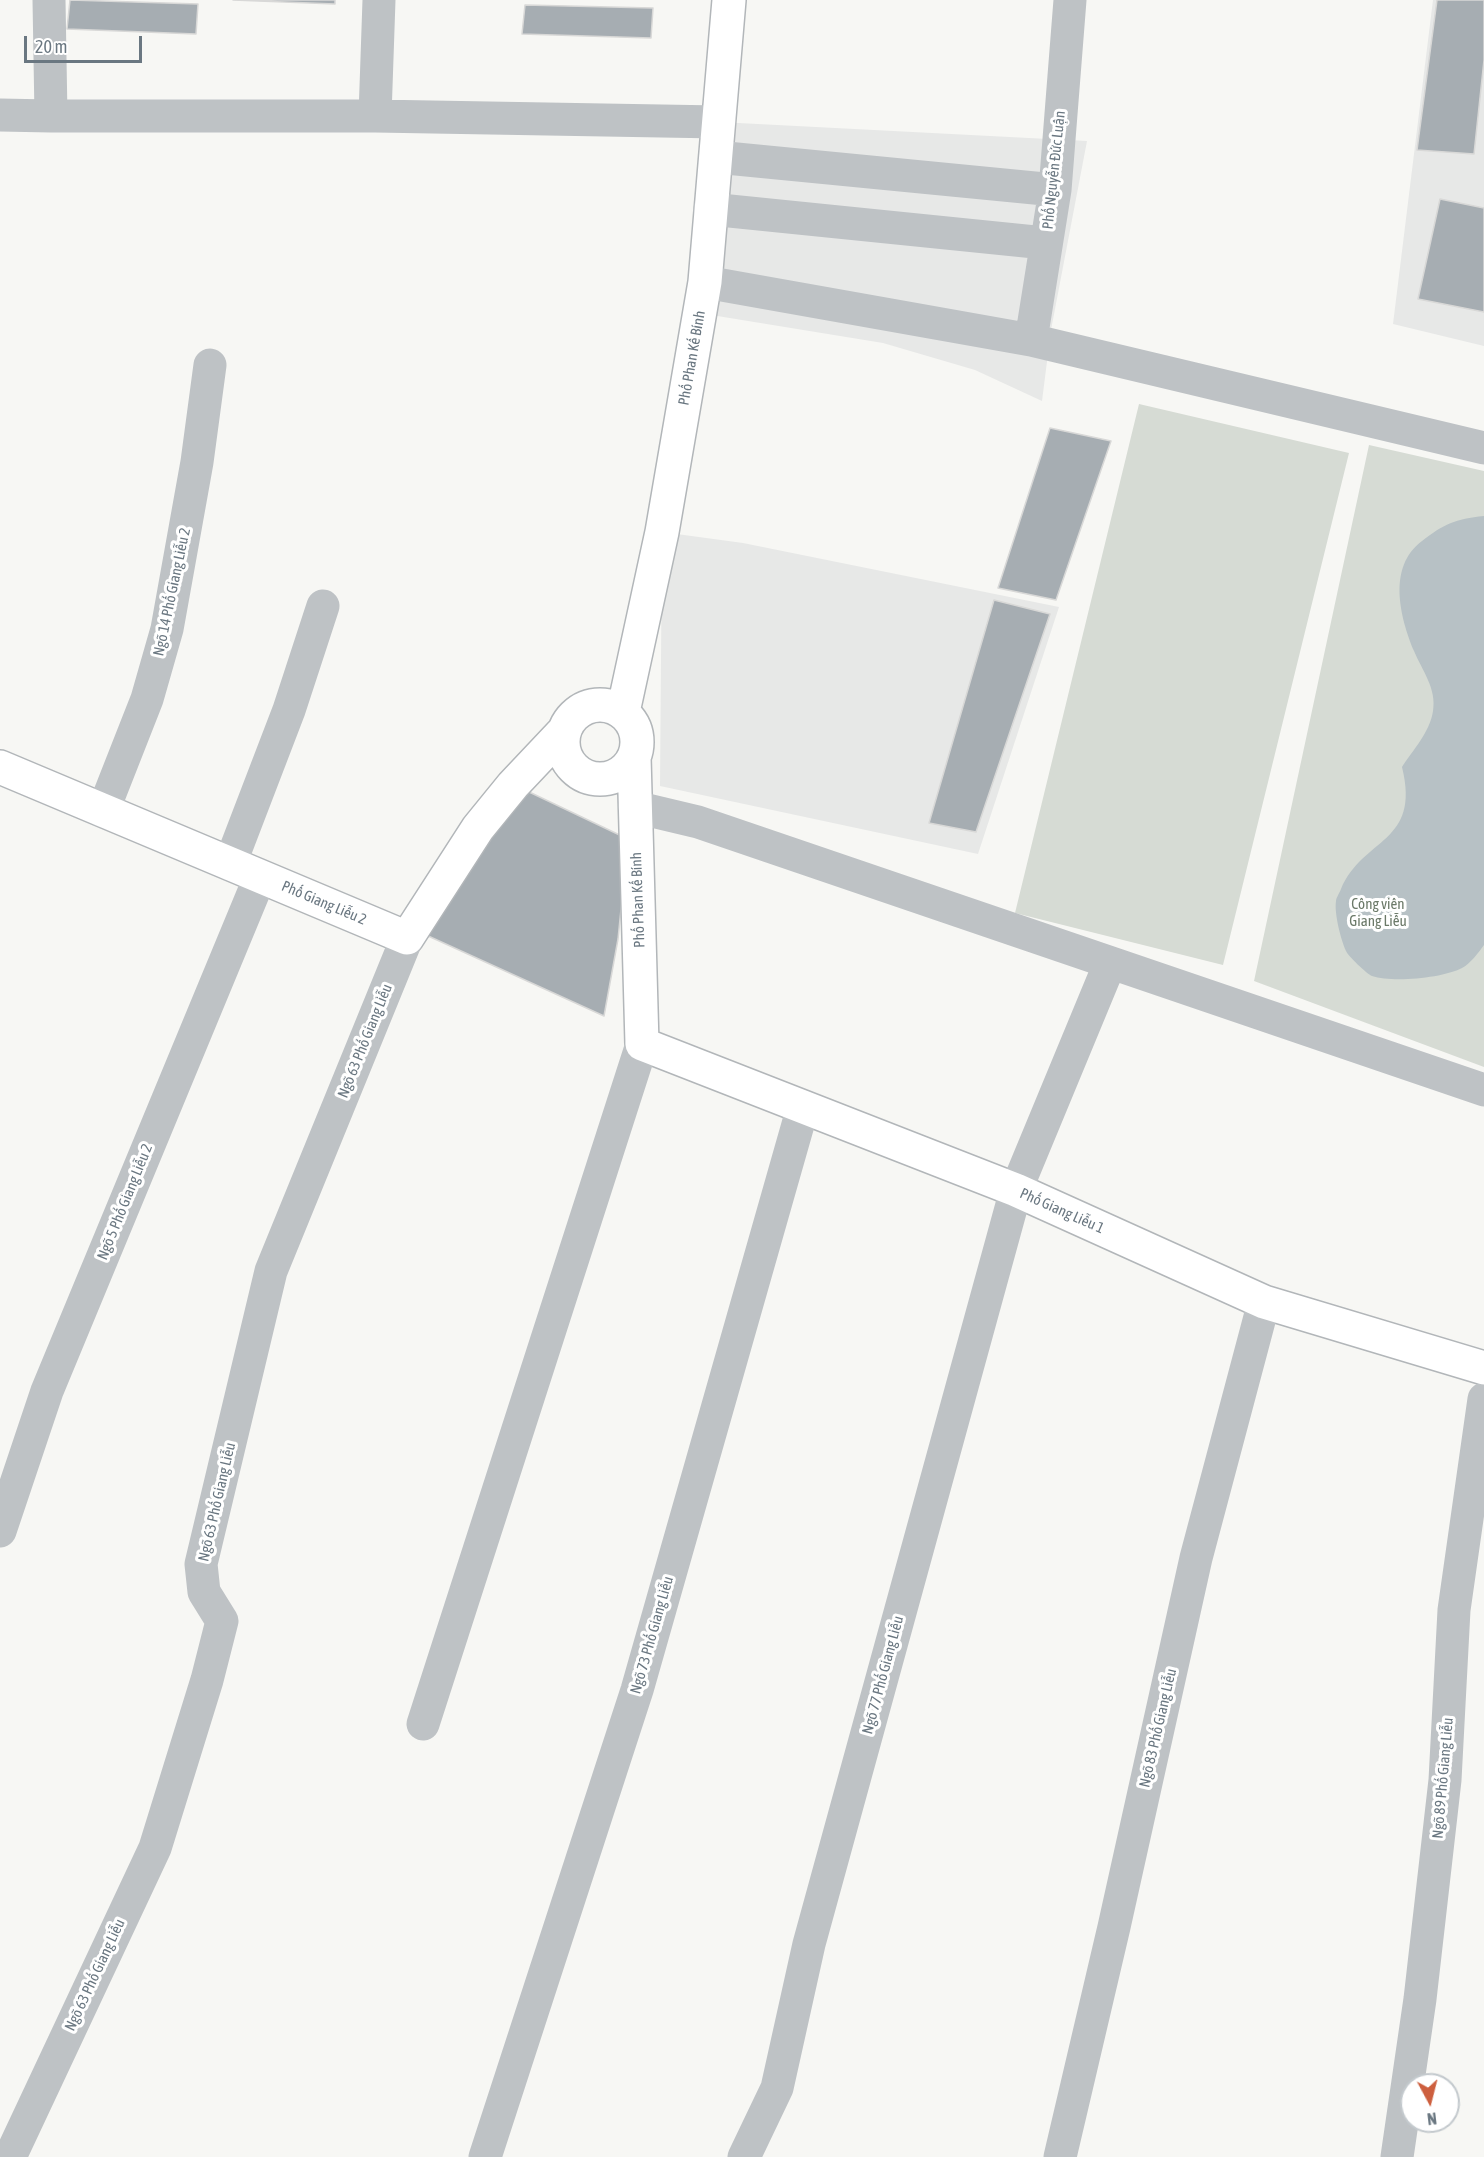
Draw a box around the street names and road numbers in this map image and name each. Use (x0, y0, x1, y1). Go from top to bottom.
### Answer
street label: Phố Nguyễn Đức Luận (1039, 110, 1069, 230)
street label: Phố Phan Kế Bính (675, 309, 709, 407)
street label: Ngõ 14 Phố Giang Liễu 2 (150, 526, 194, 658)
street label: Phố Phan Kế Bính (627, 852, 649, 948)
street label: Phố Giang Liễu 2 (279, 877, 369, 929)
street label: Ngõ 63 Phố Giang Liễu (334, 981, 396, 1101)
street label: Ngõ 5 Phố Giang Liễu 2 (94, 1141, 156, 1263)
street label: Phố Giang Liễu 1 (1017, 1184, 1107, 1238)
street label: Ngõ 63 Phố Giang Liễu (195, 1441, 239, 1563)
street label: Ngõ 73 Phố Giang Liễu (627, 1574, 677, 1696)
street label: Ngõ 77 Phố Giang Liễu (859, 1614, 907, 1736)
street label: Ngõ 83 Phố Giang Liễu (1136, 1667, 1180, 1789)
street label: Ngõ 89 Phố Giang Liễu (1429, 1717, 1457, 1839)
street label: Ngõ 63 Phố Giang Liễu (61, 1916, 129, 2034)

